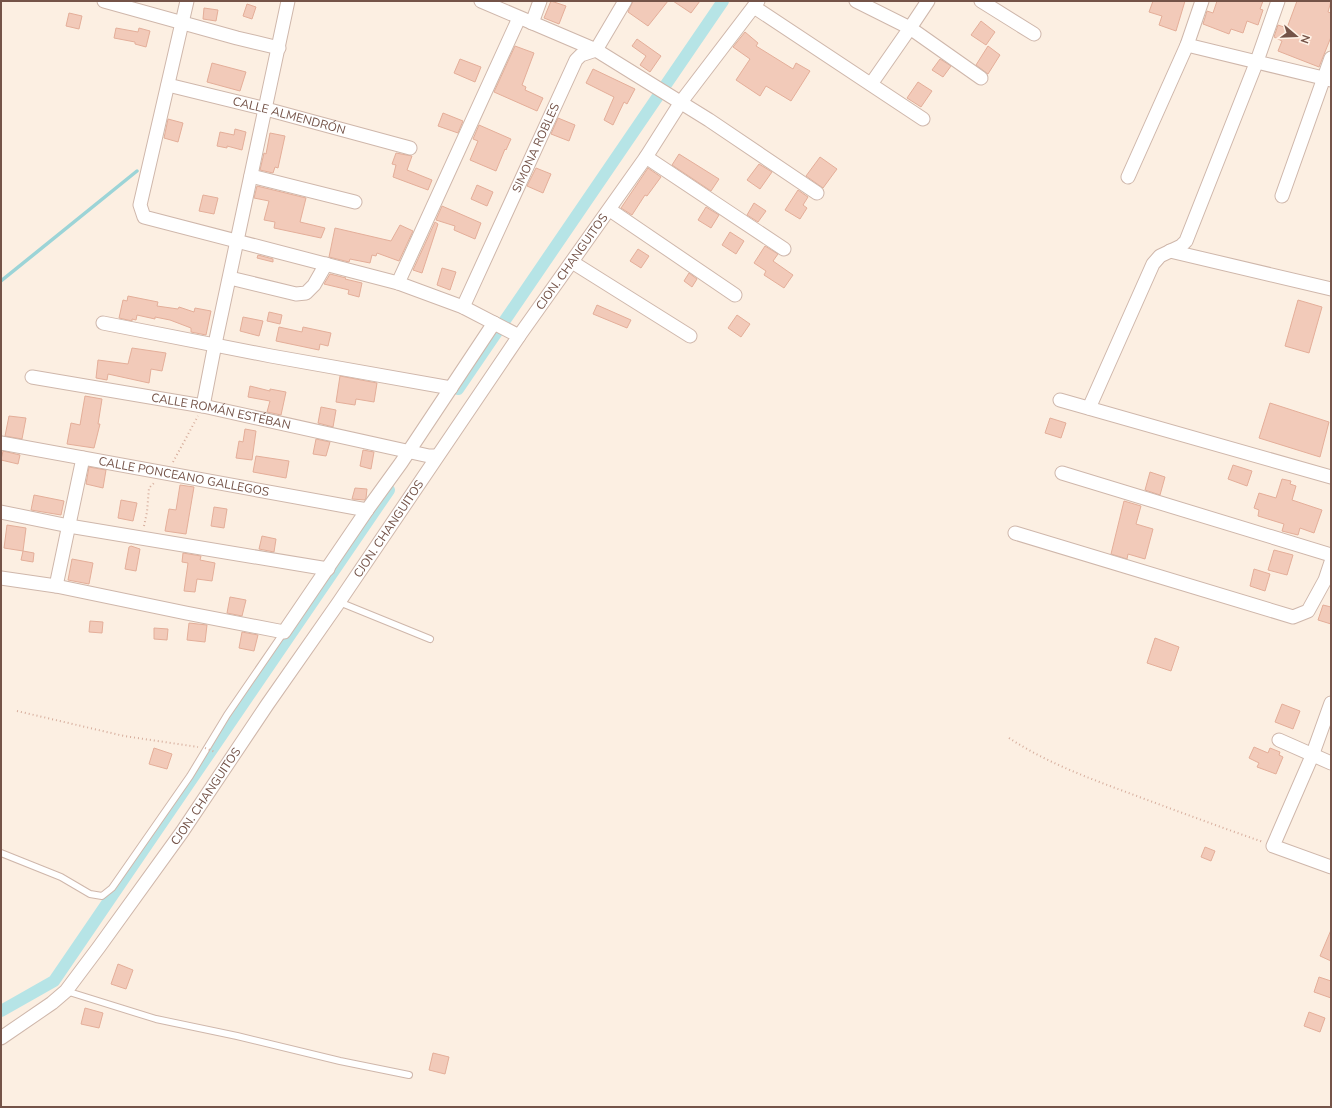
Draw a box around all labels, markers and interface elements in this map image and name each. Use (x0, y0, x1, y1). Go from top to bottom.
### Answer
north arrow (1276, 16, 1316, 56)
text: N (1297, 33, 1313, 45)
street label: CALLE ALMENDRÓN (231, 93, 347, 138)
street label: SIMONA ROBLES (508, 101, 563, 195)
street label: CJON. CHANGUITOS (532, 210, 611, 313)
street label: CALLE ROMÁN ESTÉBAN (150, 389, 292, 433)
street label: CALLE PONCEANO GALLEGOS (97, 453, 271, 500)
street label: CJON. CHANGUITOS (350, 477, 427, 581)
street label: CJON. CHANGUITOS (167, 744, 244, 848)

